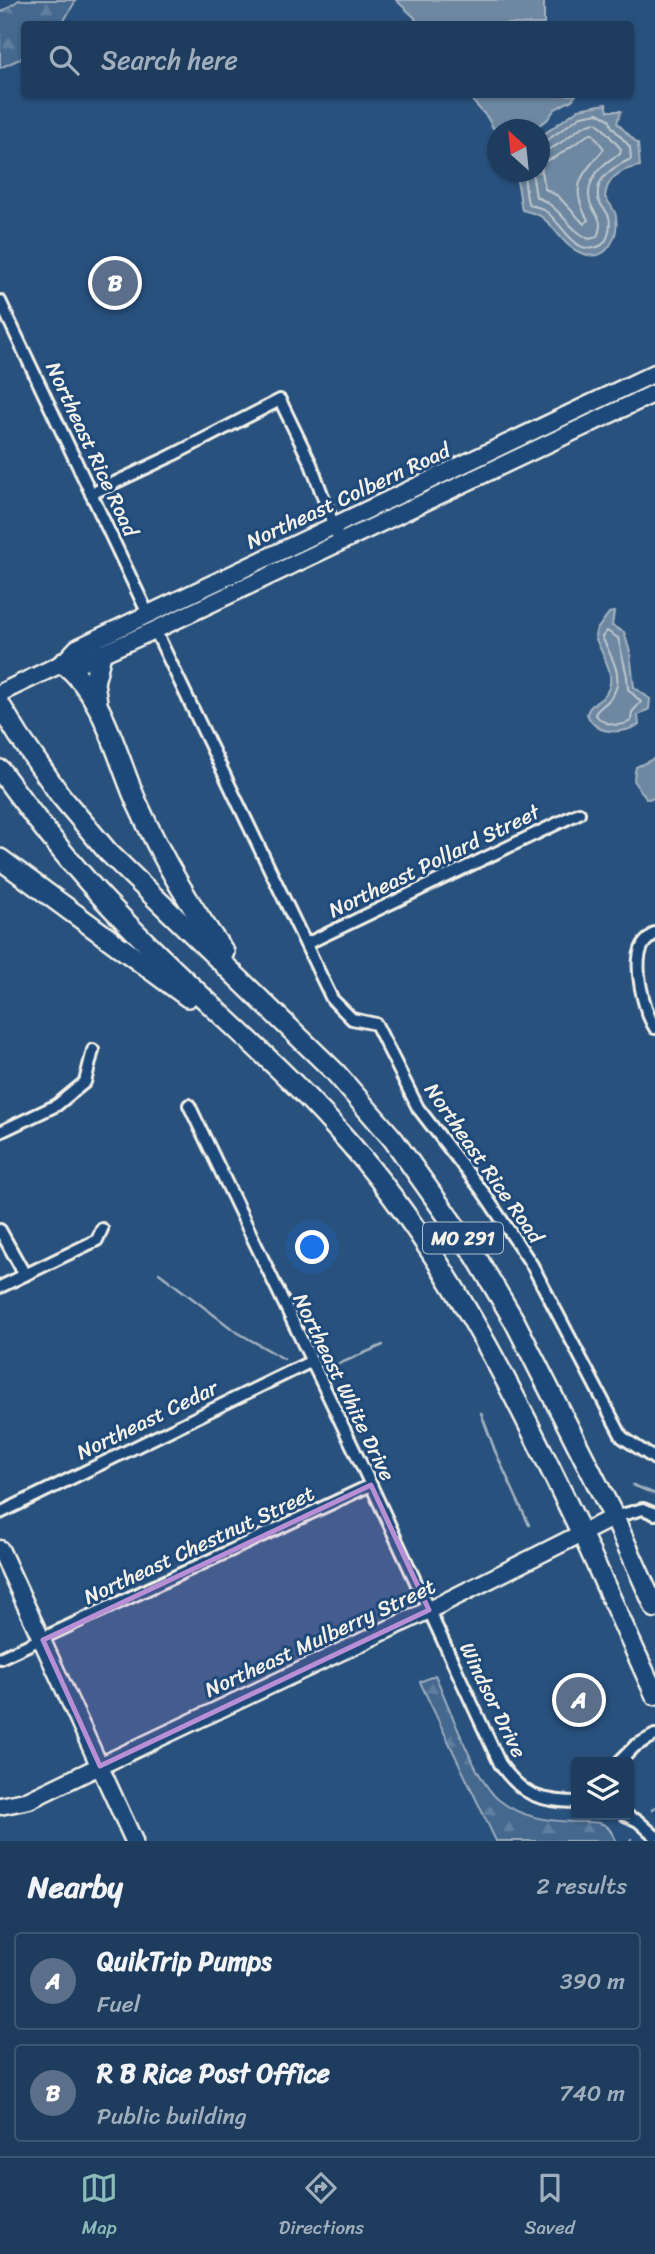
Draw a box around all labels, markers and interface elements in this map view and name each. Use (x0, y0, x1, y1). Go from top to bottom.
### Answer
search box (21, 21, 634, 98)
text: Search here (101, 37, 238, 83)
icon: search (45, 41, 83, 79)
north arrow (487, 119, 550, 182)
pin: B (92, 257, 138, 309)
street label: Northeast Rice Road (35, 355, 150, 545)
street label: Northeast Colbern Road (239, 431, 458, 560)
street label: Northeast Pollard Street (322, 792, 548, 929)
street label: Northeast Rice Road (414, 1074, 555, 1253)
road number: MO 291 (423, 1222, 503, 1254)
your location (295, 1230, 329, 1264)
street label: Northeast White Drive (282, 1286, 406, 1488)
street label: Northeast Cedar (70, 1369, 226, 1471)
street label: Northeast Chestnut Street (77, 1475, 321, 1615)
street label: Northeast Mulberry Street (198, 1568, 442, 1708)
street label: Windsor Drive (448, 1635, 538, 1765)
pin: A (556, 1674, 602, 1726)
map controls (571, 1757, 634, 1820)
button: layers (571, 1757, 634, 1820)
text: Nearby (28, 1860, 123, 1914)
text: 2 results (536, 1866, 627, 1907)
text: QuikTrip Pumps (97, 1938, 272, 1984)
text: A (45, 1961, 61, 2002)
text: 390 m (560, 1961, 625, 2002)
text: Fuel (97, 1984, 140, 2025)
text: R B Rice Post Office (97, 2050, 330, 2096)
text: B (46, 2073, 60, 2114)
text: 740 m (559, 2073, 625, 2114)
text: Public building (97, 2096, 247, 2137)
tab: Map (80, 2169, 118, 2244)
tab: Directions (279, 2169, 364, 2244)
tab: Saved (525, 2169, 575, 2244)

